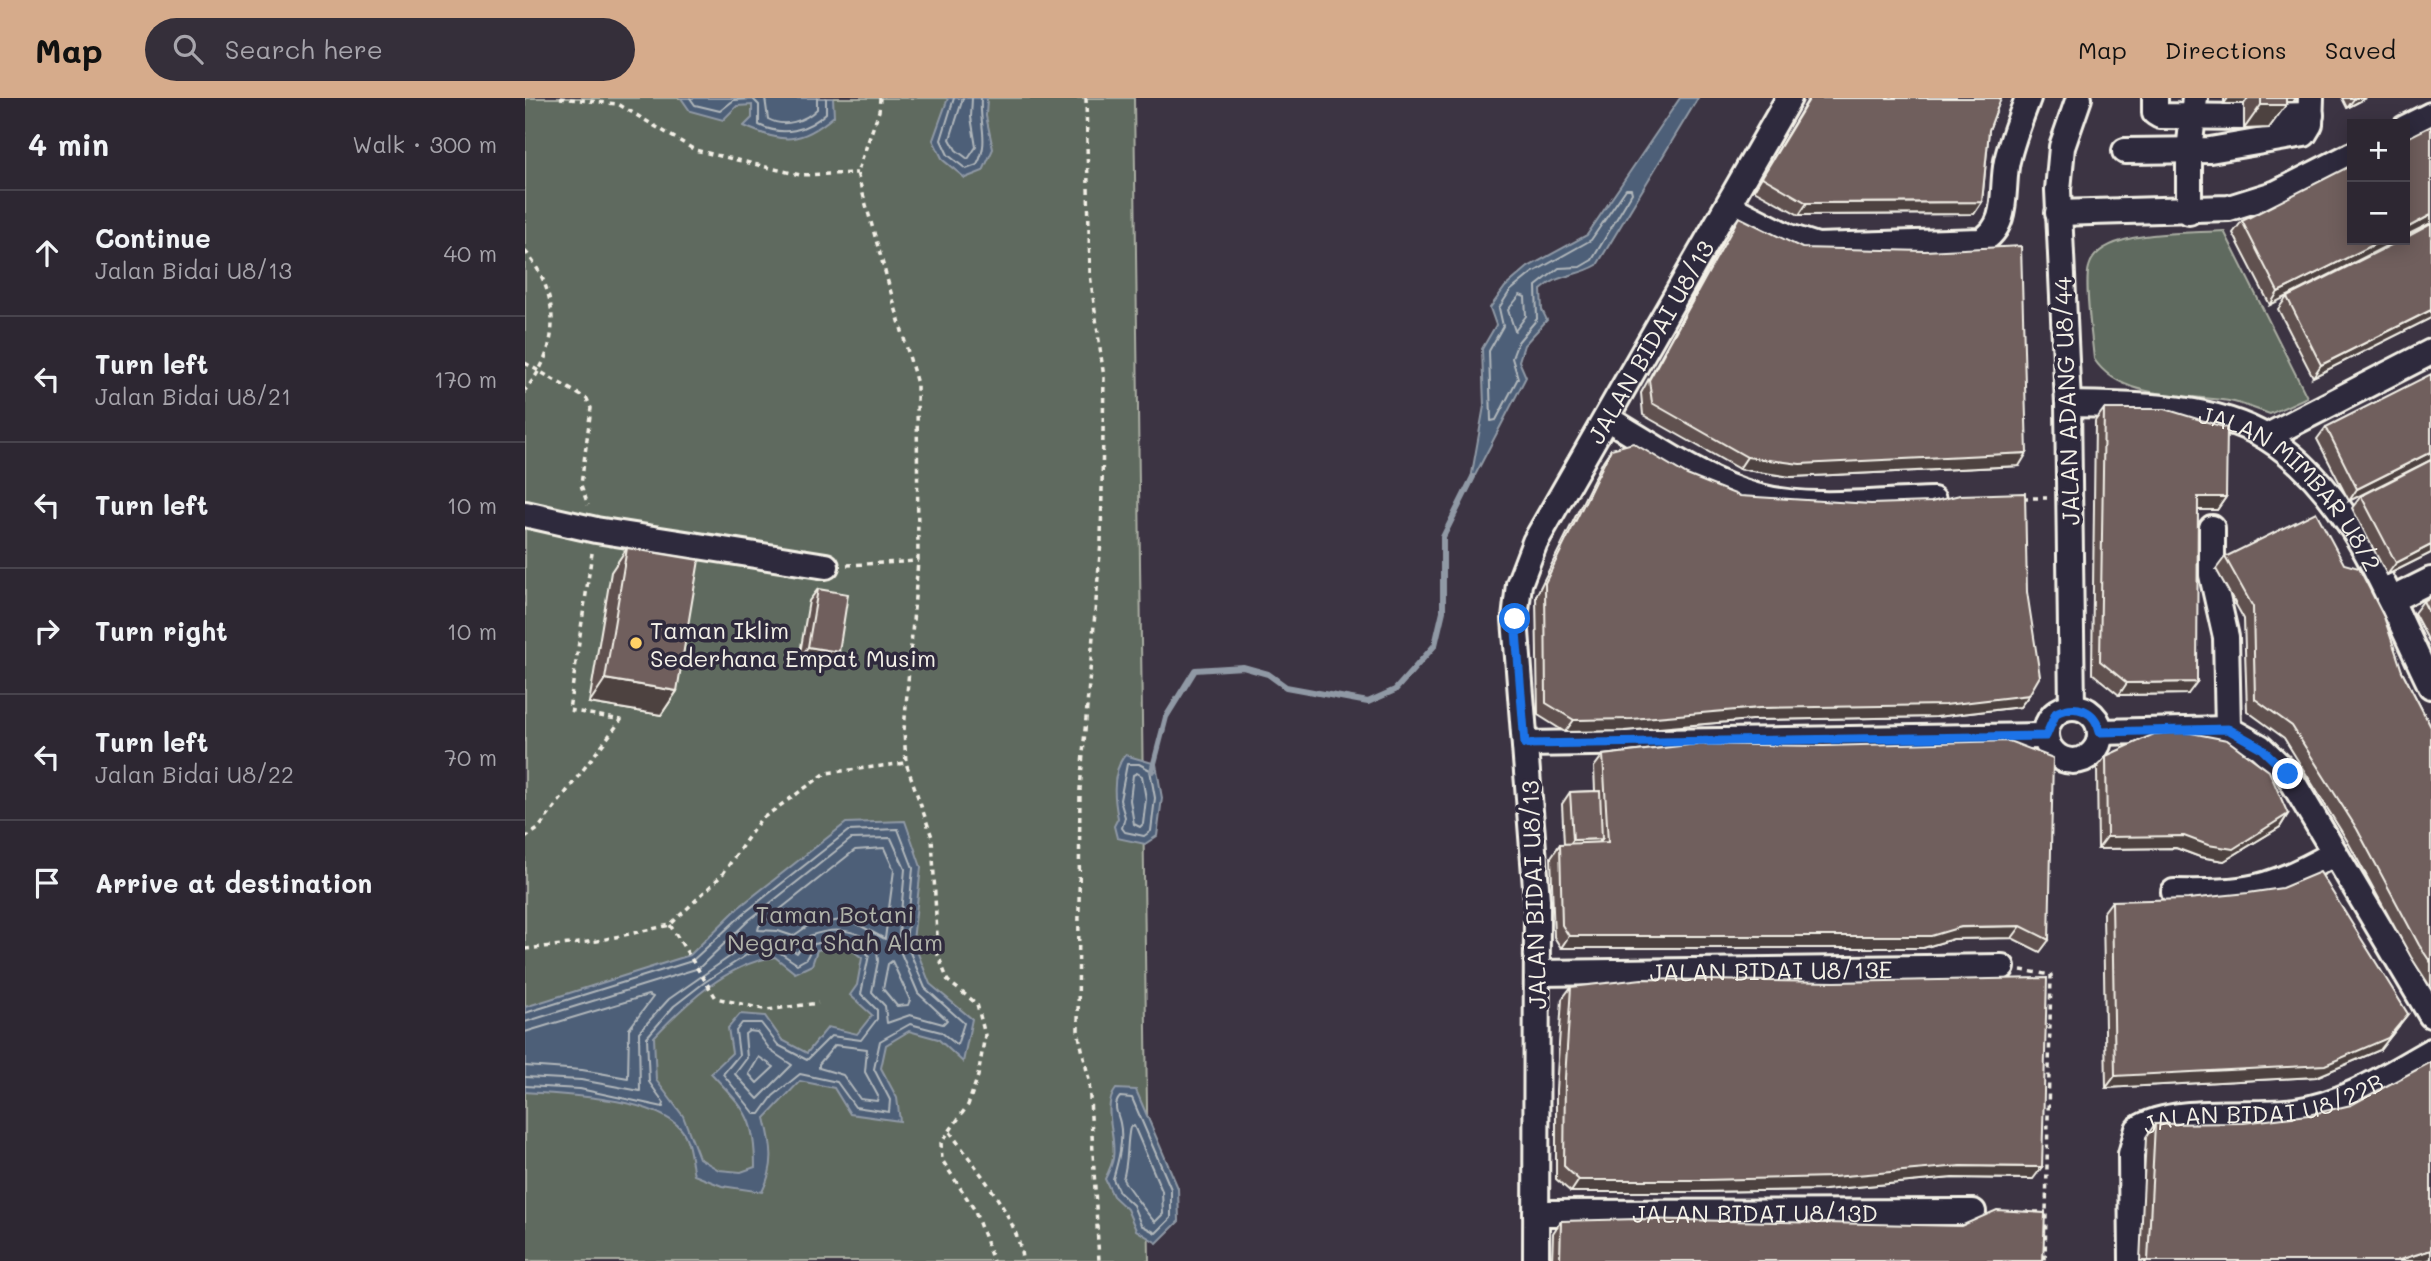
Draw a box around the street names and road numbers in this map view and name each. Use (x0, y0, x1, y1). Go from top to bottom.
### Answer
street label: JALAN BIDAI U8/13 (1579, 234, 1720, 449)
street label: JALAN ADANG U8/44 (2046, 276, 2086, 526)
street label: JALAN MIMBAR U8/2 (2196, 398, 2389, 576)
street label: JALAN BIDAI U8/13 (1514, 780, 1552, 1010)
street label: JALAN BIDAI U8/13E (1649, 953, 1893, 987)
street label: JALAN BIDAI U8/22B (2137, 1065, 2389, 1140)
street label: JALAN BIDAI U8/13D (1632, 1197, 1878, 1228)

